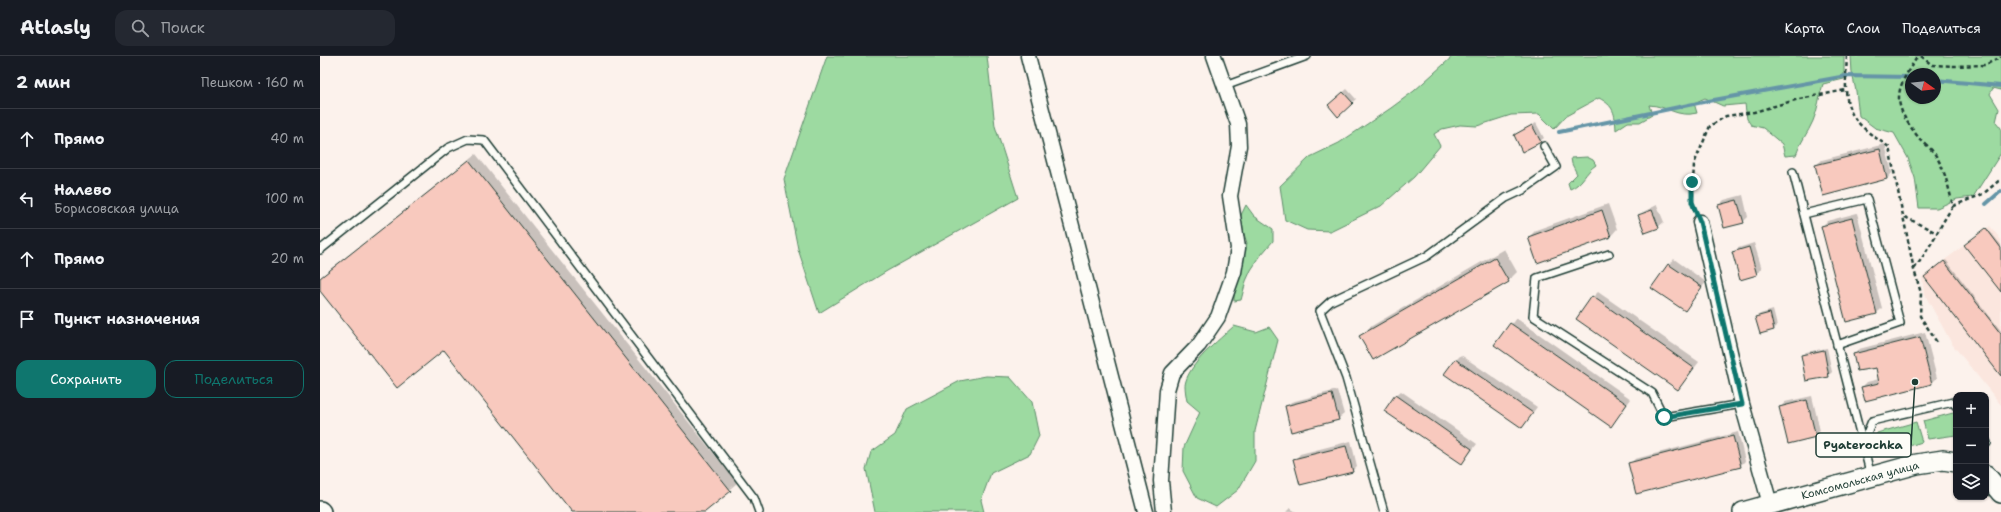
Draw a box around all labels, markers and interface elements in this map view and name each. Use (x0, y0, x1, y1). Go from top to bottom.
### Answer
search box (115, 10, 395, 46)
text: Atlasly (20, 15, 91, 40)
icon: search (129, 17, 151, 39)
text: Поиск (161, 18, 205, 38)
text: Карта (1784, 19, 1825, 37)
text: Слои (1847, 19, 1880, 37)
text: Поделиться (1902, 19, 1981, 37)
north arrow (1905, 68, 1941, 104)
text: 2 мин (16, 71, 71, 93)
text: Пешком · 160 m (201, 74, 304, 91)
icon: ahead (16, 128, 38, 150)
text: Прямо (54, 129, 104, 149)
text: 40 m (270, 130, 304, 147)
route end (1683, 173, 1701, 191)
text: Налево (54, 180, 112, 200)
icon: left (16, 188, 38, 210)
text: 100 m (265, 190, 304, 207)
text: Борисовская улица (54, 200, 179, 217)
icon: ahead (16, 248, 38, 270)
text: Прямо (54, 249, 104, 269)
text: 20 m (271, 250, 304, 267)
icon: arrive (16, 308, 38, 330)
text: Пункт назначения (54, 309, 200, 329)
button: Сохранить (16, 360, 156, 398)
button: Поделиться (164, 360, 304, 398)
map controls (1953, 392, 1989, 500)
button: + (1953, 392, 1989, 428)
route start (1655, 408, 1673, 426)
button: − (1953, 428, 1989, 464)
callout: Pyaterochka (1816, 433, 1911, 457)
text: Pyaterochka (1823, 437, 1904, 453)
street label: Комсомольская улица (1800, 457, 1921, 503)
button: layers (1953, 464, 1989, 500)

